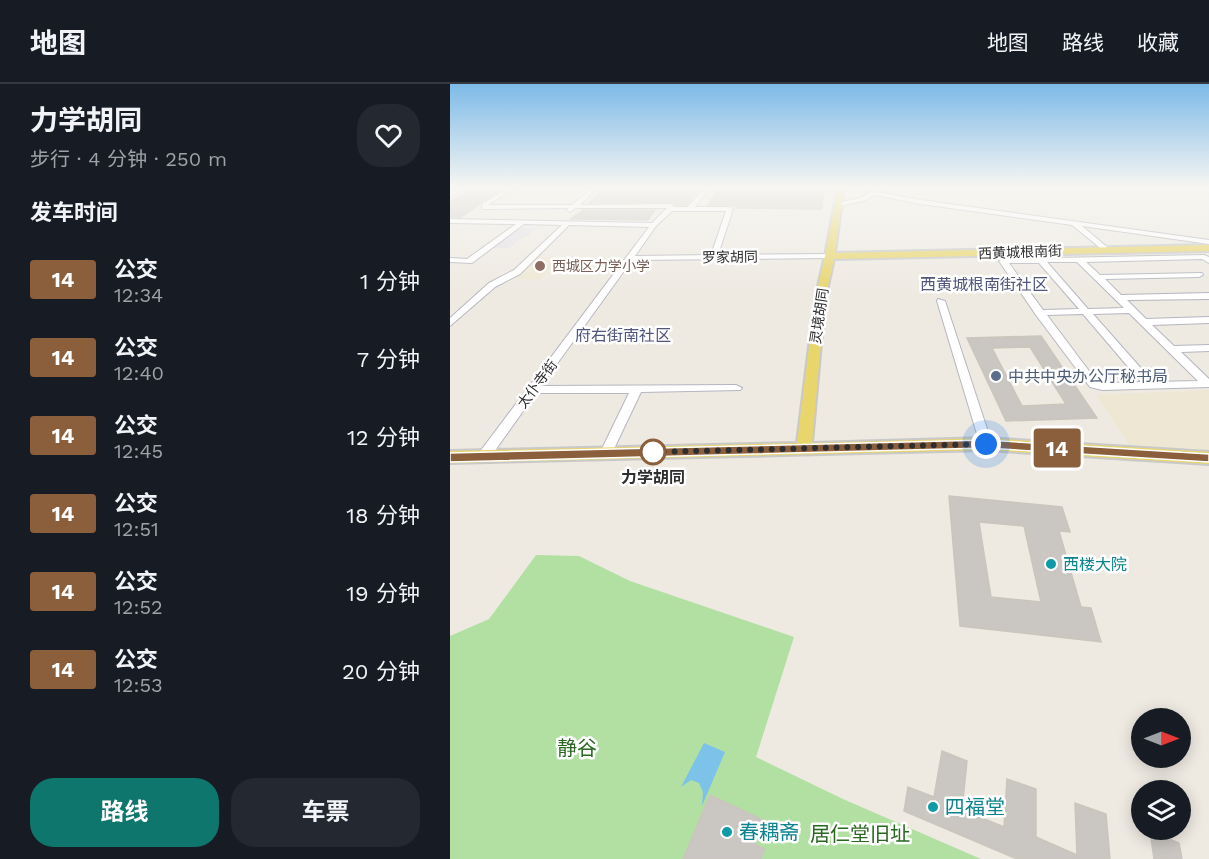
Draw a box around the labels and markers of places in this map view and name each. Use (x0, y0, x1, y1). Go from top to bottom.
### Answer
place label: 西城区力学小学 (552, 258, 650, 274)
marker: 西城区力学小学 (533, 259, 547, 273)
place label: 中共中央办公厅秘书局 (1008, 367, 1168, 386)
marker: 中共中央办公厅秘书局 (989, 369, 1003, 383)
marker: 力学胡同 (640, 439, 666, 465)
place label: 力学胡同 (621, 468, 685, 487)
place label: 西楼大院 (1063, 555, 1127, 574)
marker: 西楼大院 (1044, 557, 1058, 571)
place label: 四福堂 (945, 795, 1005, 819)
marker: 四福堂 (926, 800, 940, 814)
place label: 春耦斋 (739, 820, 799, 844)
marker: 春耦斋 (720, 825, 734, 839)

